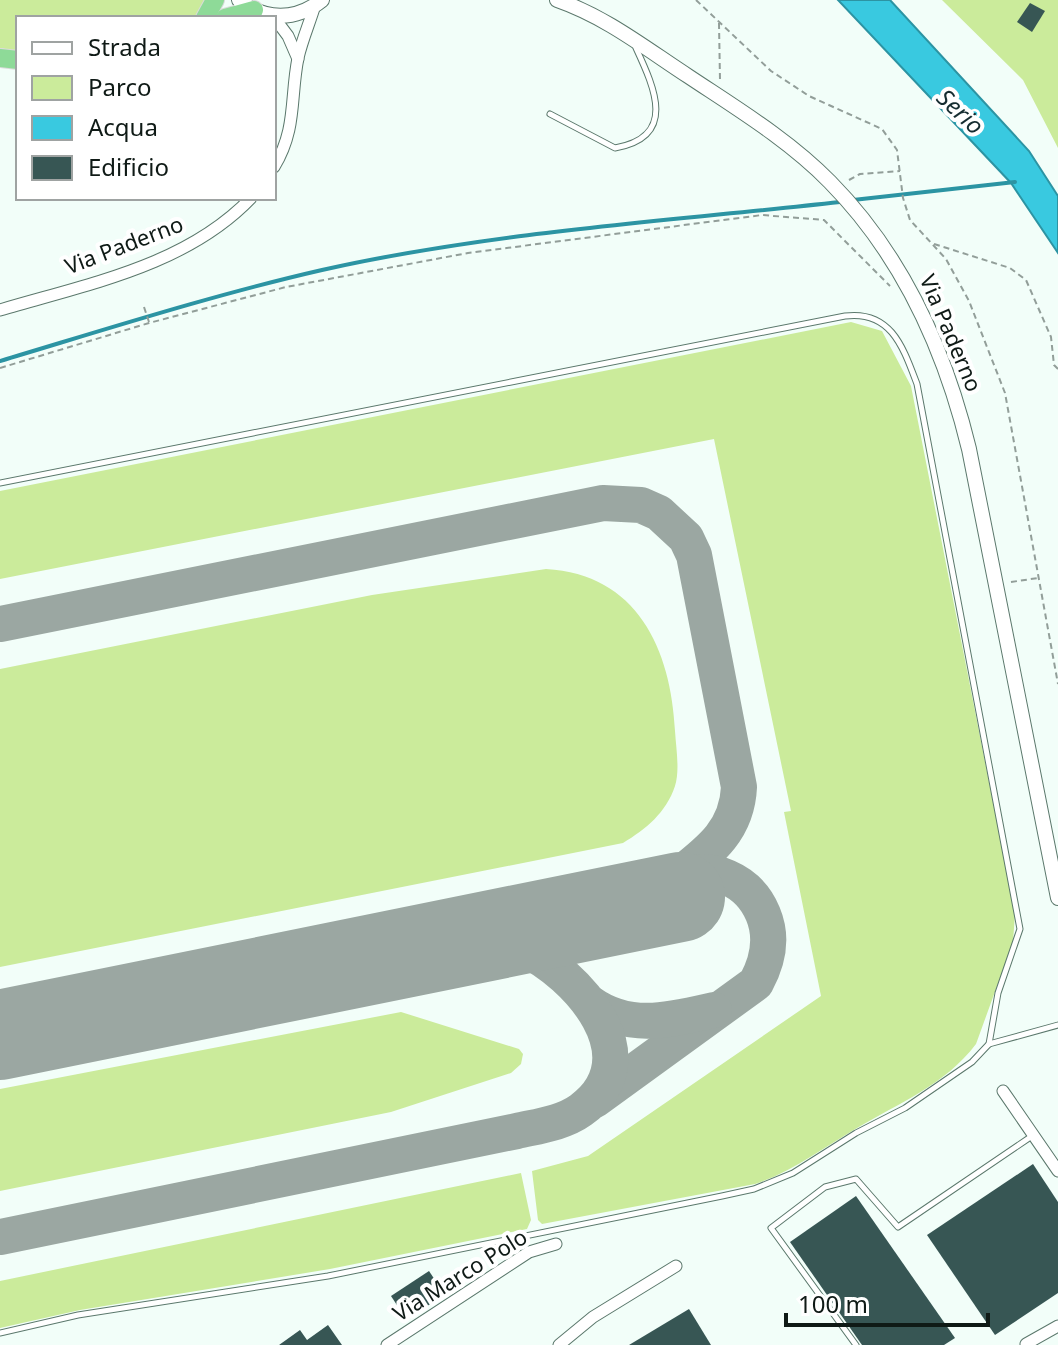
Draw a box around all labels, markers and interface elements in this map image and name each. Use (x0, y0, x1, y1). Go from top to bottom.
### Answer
legend (16, 16, 276, 200)
text: Strada (88, 30, 161, 63)
text: Parco (88, 70, 151, 103)
water label: Serio (930, 81, 992, 141)
text: Acqua (88, 110, 158, 143)
text: Edificio (88, 150, 169, 183)
street label: Via Paderno (60, 208, 187, 280)
street label: Via Paderno (914, 269, 990, 396)
street label: Via Marco Polo (387, 1221, 532, 1327)
scale bar (786, 1277, 988, 1327)
text: 100 m (798, 1287, 868, 1320)

